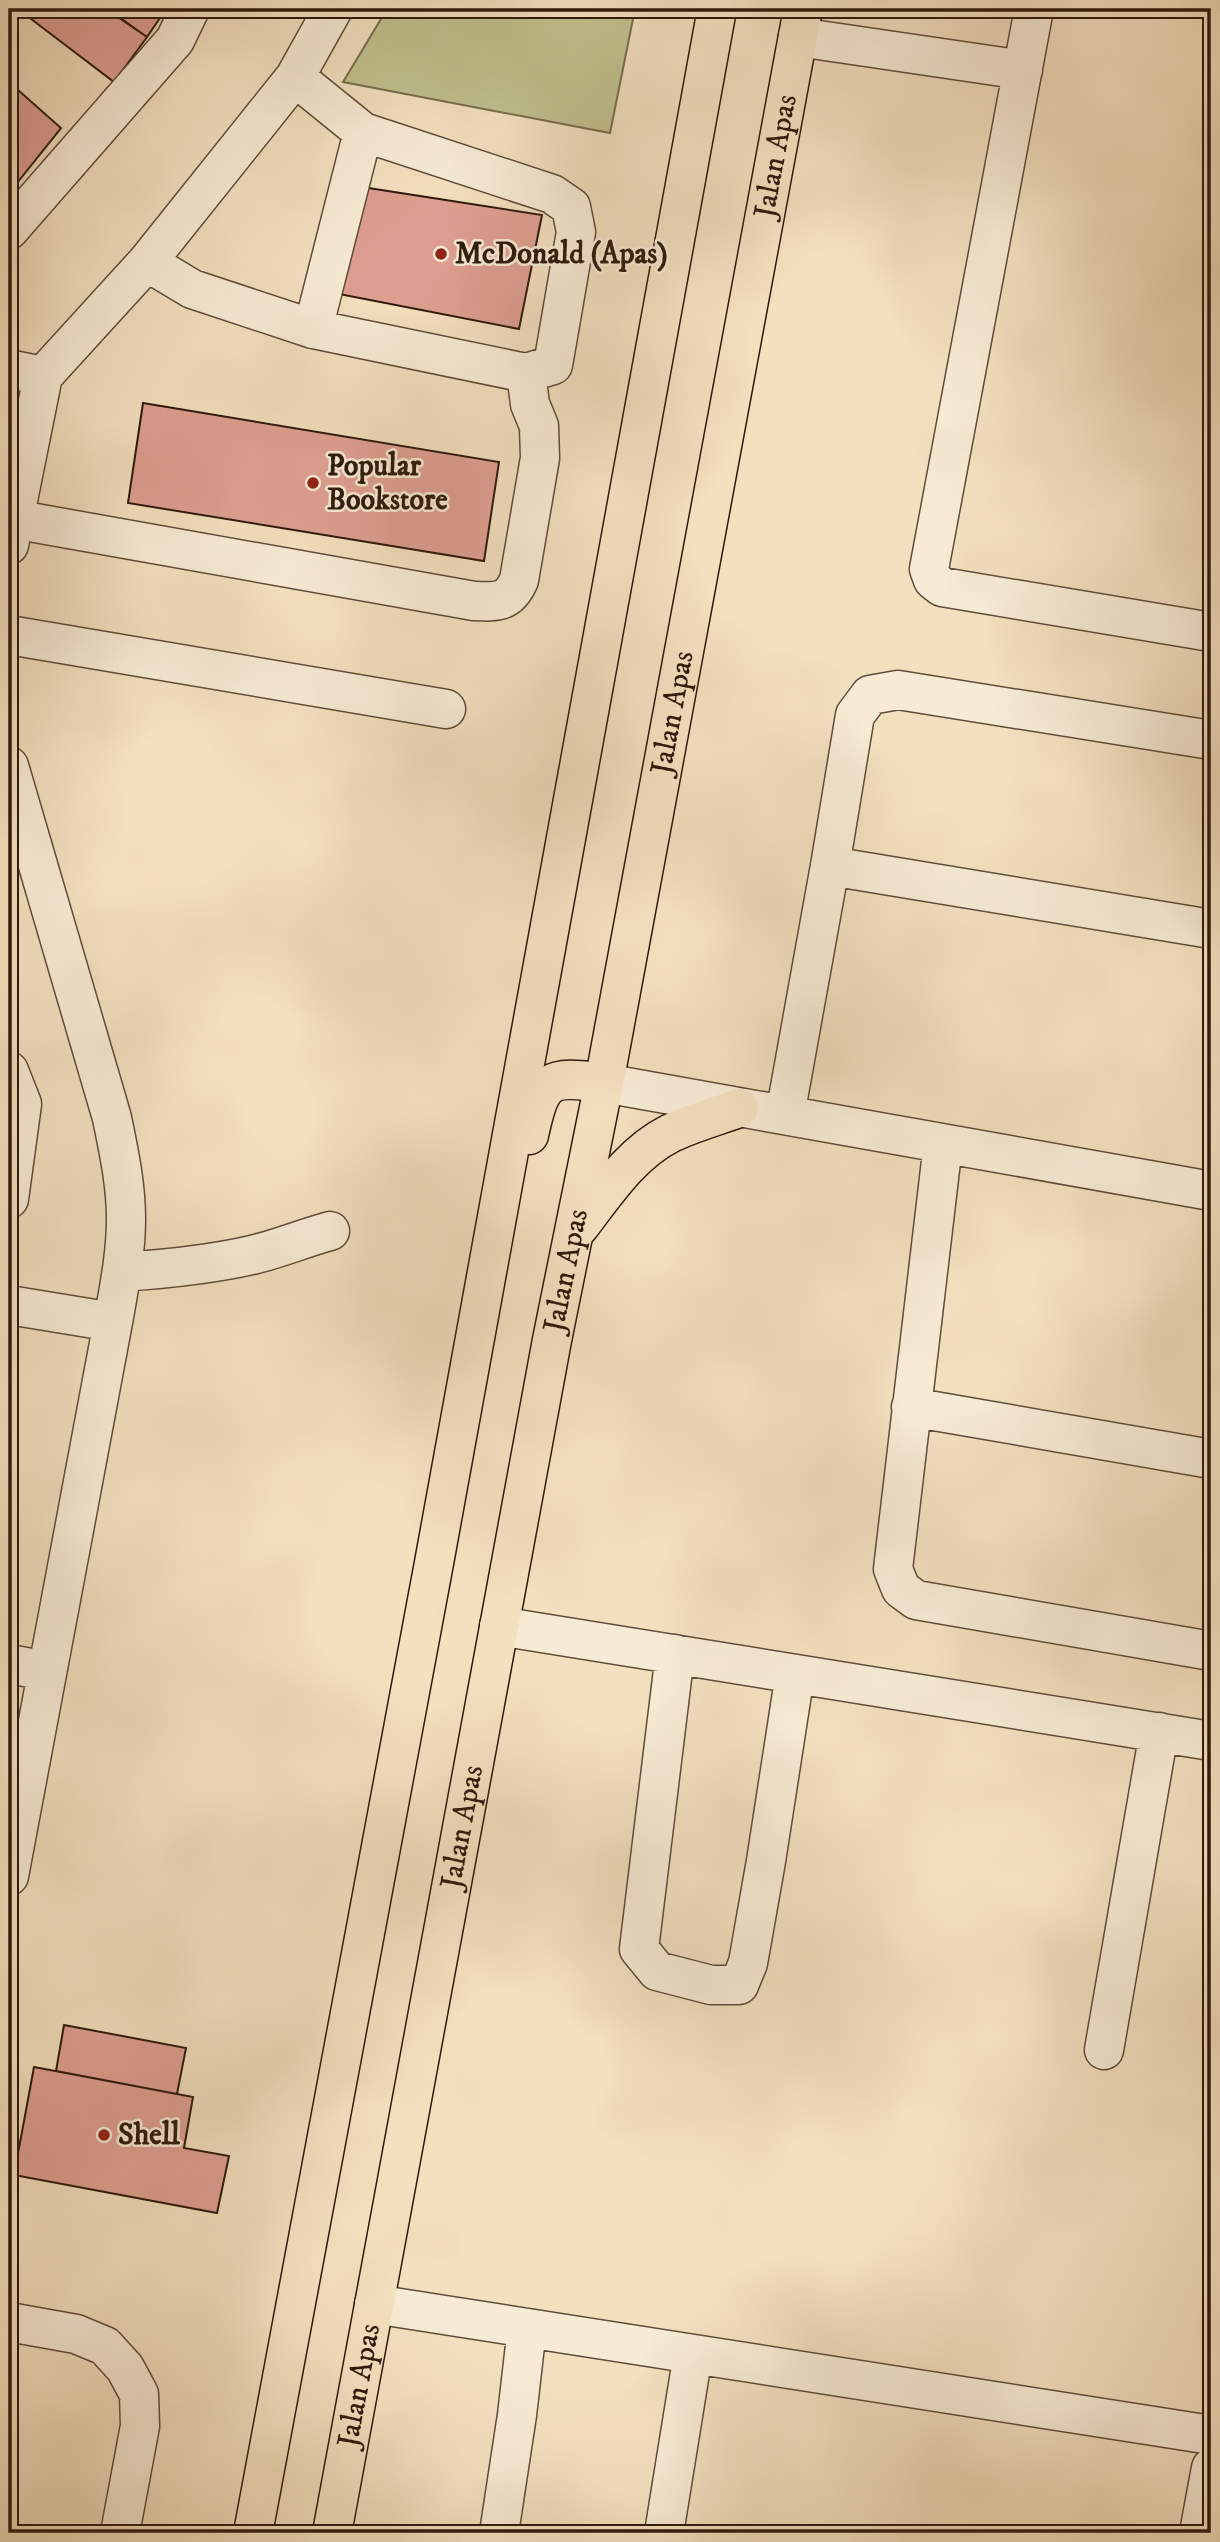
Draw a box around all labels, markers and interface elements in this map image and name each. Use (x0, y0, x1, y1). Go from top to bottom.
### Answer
street label: Jalan Apas (746, 91, 805, 224)
place label: McDonald (Apas) (455, 236, 668, 273)
marker: McDonald (Apas) (433, 246, 449, 262)
place label: Popular Bookstore (327, 448, 448, 519)
marker: Popular Bookstore (305, 475, 321, 491)
street label: Jalan Apas (643, 648, 702, 780)
street label: Jalan Apas (535, 1206, 597, 1338)
street label: Jalan Apas (432, 1762, 492, 1895)
place label: Shell (118, 2117, 181, 2154)
marker: Shell (96, 2127, 112, 2143)
street label: Jalan Apas (329, 2321, 389, 2453)

